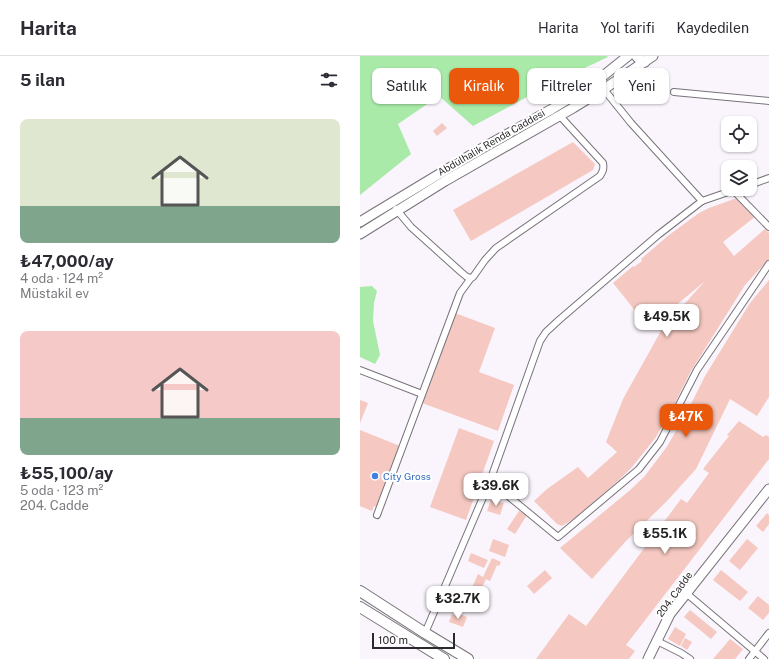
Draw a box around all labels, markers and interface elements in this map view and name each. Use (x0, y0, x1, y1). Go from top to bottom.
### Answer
text: Harita (20, 17, 77, 39)
text: Harita (538, 20, 578, 36)
text: Yol tarifi (600, 20, 655, 36)
text: Kaydedilen (677, 20, 749, 36)
chip: Satılık (372, 68, 441, 104)
chip: Kiralık (449, 68, 519, 104)
chip: Filtreler (527, 68, 606, 104)
chip: Yeni (614, 68, 669, 104)
icon: filters (318, 69, 340, 91)
text: 5 ilan (20, 70, 65, 90)
street label: Abdülhalik Renda Caddesi (435, 106, 547, 178)
map controls (721, 116, 757, 196)
button: locate (721, 116, 757, 152)
icon: home (144, 145, 216, 217)
button: layers (721, 160, 757, 196)
text: ₺47,000/ay (20, 251, 114, 271)
text: 4 oda · 124 m² (20, 271, 103, 286)
text: Müstakil ev (20, 286, 89, 301)
pin: ₺49.5K (634, 304, 700, 338)
text: ₺49.5K (643, 309, 691, 324)
icon: home (144, 357, 216, 429)
pin: ₺47K (662, 404, 710, 438)
text: ₺47K (669, 409, 703, 424)
text: ₺55,100/ay (20, 463, 113, 483)
place label: City Gross (383, 470, 431, 482)
marker: City Gross (370, 471, 380, 481)
pin: ₺39.6K (463, 473, 529, 507)
text: ₺39.6K (472, 478, 520, 493)
text: 5 oda · 123 m² (20, 483, 103, 498)
text: 204. Cadde (20, 498, 89, 513)
pin: ₺55.1K (632, 521, 698, 555)
text: ₺55.1K (643, 526, 687, 541)
street label: 204. Cadde (654, 569, 695, 619)
pin: ₺32.7K (425, 586, 491, 620)
text: ₺32.7K (435, 591, 481, 606)
scale bar (372, 631, 455, 650)
text: 100 m (378, 634, 408, 646)

